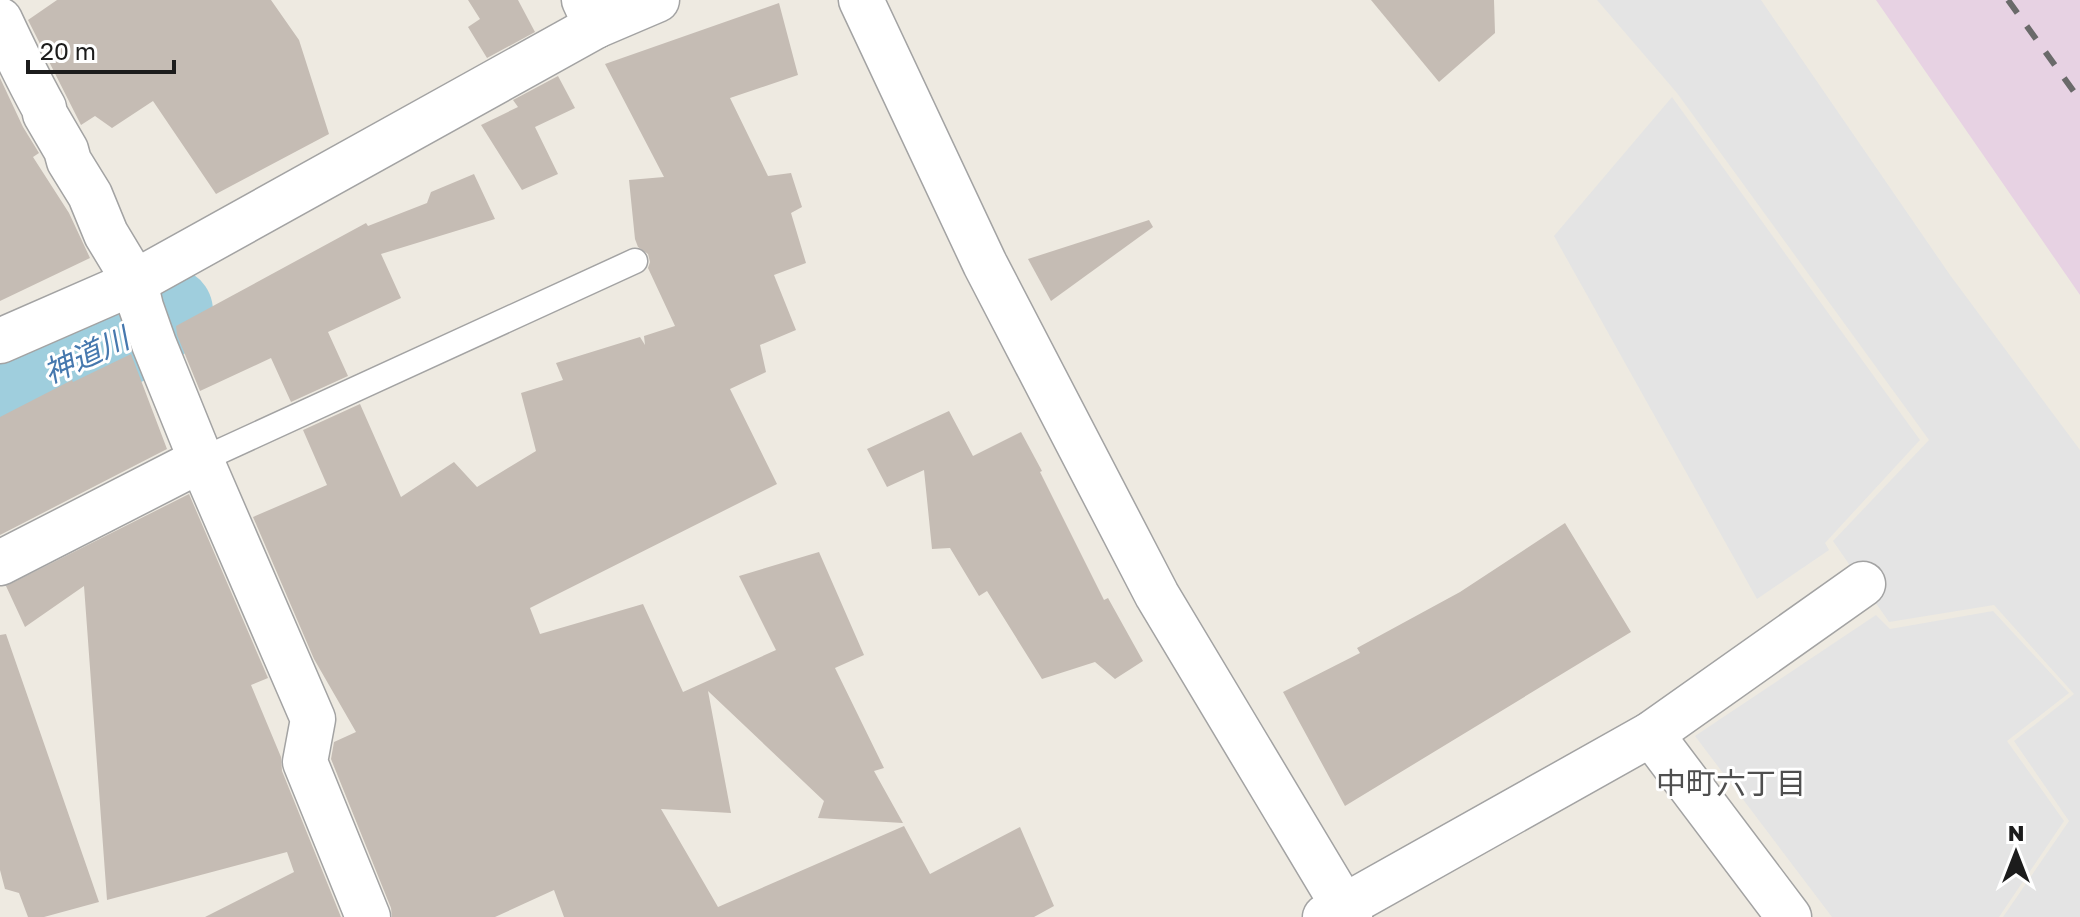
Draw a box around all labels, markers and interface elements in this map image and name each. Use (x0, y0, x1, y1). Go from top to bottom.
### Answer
scale bar (28, 24, 174, 74)
text: 20 m (40, 36, 96, 65)
water label: 神道川 (38, 318, 137, 390)
district label: 中町六丁目 (1656, 765, 1806, 801)
north arrow (1976, 813, 2056, 893)
text: N (2008, 819, 2024, 846)

